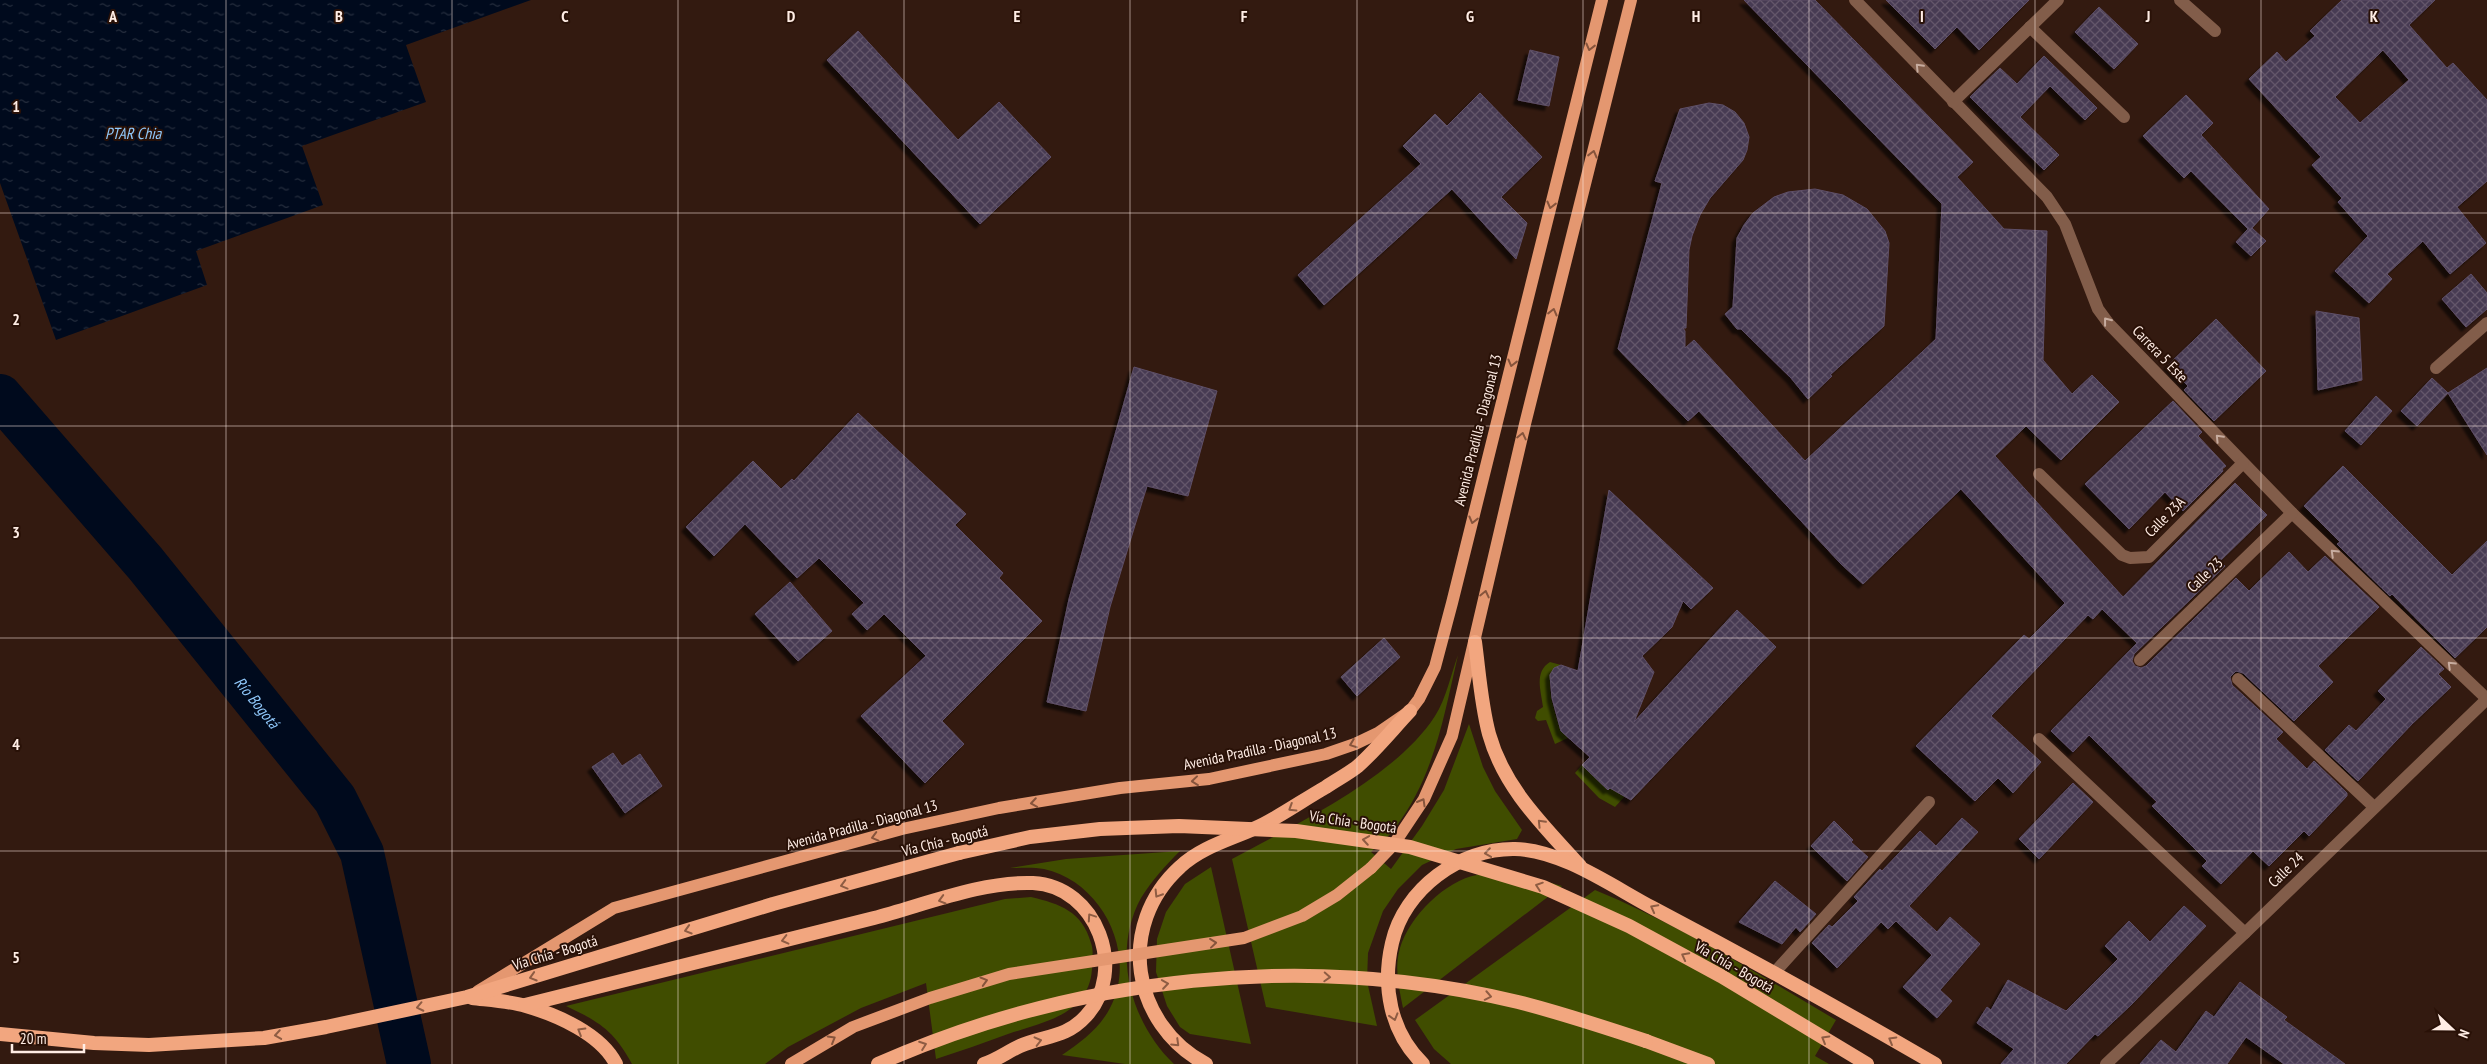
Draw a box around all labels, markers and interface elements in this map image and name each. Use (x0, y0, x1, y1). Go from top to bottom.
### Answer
text: A (108, 6, 118, 26)
text: B (335, 6, 343, 26)
text: C (561, 6, 569, 26)
text: D (787, 6, 796, 26)
text: E (1014, 6, 1021, 26)
text: F (1241, 6, 1248, 26)
text: G (1466, 6, 1474, 26)
text: H (1692, 6, 1700, 26)
text: I (1920, 6, 1924, 26)
text: J (2145, 6, 2150, 26)
text: K (2370, 6, 2379, 26)
one-way arrow (1585, 43, 1596, 52)
one-way arrow (1916, 64, 1925, 73)
text: 1 (12, 96, 20, 116)
water label: PTAR Chia (105, 123, 163, 143)
one-way arrow (1587, 150, 1598, 159)
one-way arrow (1546, 201, 1557, 209)
one-way arrow (1547, 308, 1558, 317)
text: 2 (12, 309, 20, 329)
one-way arrow (2104, 318, 2112, 327)
street label: Carrera 5 Este (2129, 321, 2192, 386)
street label: Avenida Pradilla - Diagonal 13 (1449, 352, 1506, 508)
one-way arrow (1507, 358, 1518, 367)
one-way arrow (1516, 432, 1527, 441)
one-way arrow (2216, 435, 2225, 444)
street label: Calle 23A (2140, 492, 2190, 541)
one-way arrow (1468, 516, 1479, 525)
text: 3 (12, 522, 20, 542)
one-way arrow (2331, 550, 2340, 559)
street label: Calle 23 (2183, 553, 2227, 596)
one-way arrow (1479, 590, 1490, 599)
one-way arrow (2448, 662, 2457, 671)
water label: Río Bogotá (230, 672, 285, 733)
street label: Avenida Pradilla - Diagonal 13 (1182, 723, 1338, 774)
text: 4 (12, 734, 20, 754)
one-way arrow (1349, 738, 1358, 748)
one-way arrow (1190, 775, 1198, 786)
street label: Avenida Pradilla - Diagonal 13 (784, 795, 940, 854)
one-way arrow (1029, 797, 1038, 807)
one-way arrow (1416, 798, 1426, 807)
one-way arrow (1288, 802, 1297, 811)
street label: Vía Chía - Bogotá (1307, 806, 1398, 837)
one-way arrow (1538, 819, 1547, 828)
street label: Vía Chía - Bogotá (899, 821, 990, 861)
one-way arrow (871, 831, 880, 841)
one-way arrow (1361, 835, 1370, 845)
one-way arrow (1484, 847, 1492, 858)
street label: Calle 24 (2264, 848, 2308, 891)
one-way arrow (841, 879, 849, 889)
one-way arrow (1535, 882, 1544, 892)
one-way arrow (1154, 889, 1164, 898)
one-way arrow (937, 894, 946, 905)
one-way arrow (1651, 905, 1660, 915)
one-way arrow (1088, 914, 1097, 923)
one-way arrow (685, 924, 693, 934)
street label: Vía Chía - Bogotá (509, 931, 600, 975)
one-way arrow (780, 934, 789, 945)
street label: Vía Chía - Bogotá (1691, 936, 1777, 997)
one-way arrow (1209, 938, 1217, 949)
text: 5 (12, 947, 20, 967)
one-way arrow (1682, 953, 1691, 963)
one-way arrow (1323, 971, 1331, 982)
one-way arrow (529, 972, 537, 982)
one-way arrow (979, 976, 987, 986)
one-way arrow (1161, 979, 1169, 990)
one-way arrow (1484, 991, 1493, 1001)
one-way arrow (415, 1002, 424, 1012)
north arrow (2427, 1004, 2477, 1054)
one-way arrow (1388, 1012, 1398, 1020)
scale bar (12, 1022, 85, 1054)
text: N (2454, 1027, 2474, 1041)
one-way arrow (578, 1028, 587, 1038)
text: 20 m (20, 1029, 46, 1048)
one-way arrow (273, 1030, 282, 1040)
one-way arrow (827, 1035, 836, 1045)
one-way arrow (1822, 1036, 1831, 1046)
one-way arrow (1889, 1036, 1898, 1046)
one-way arrow (1033, 1037, 1041, 1047)
one-way arrow (1170, 1037, 1179, 1046)
one-way arrow (919, 1041, 927, 1051)

